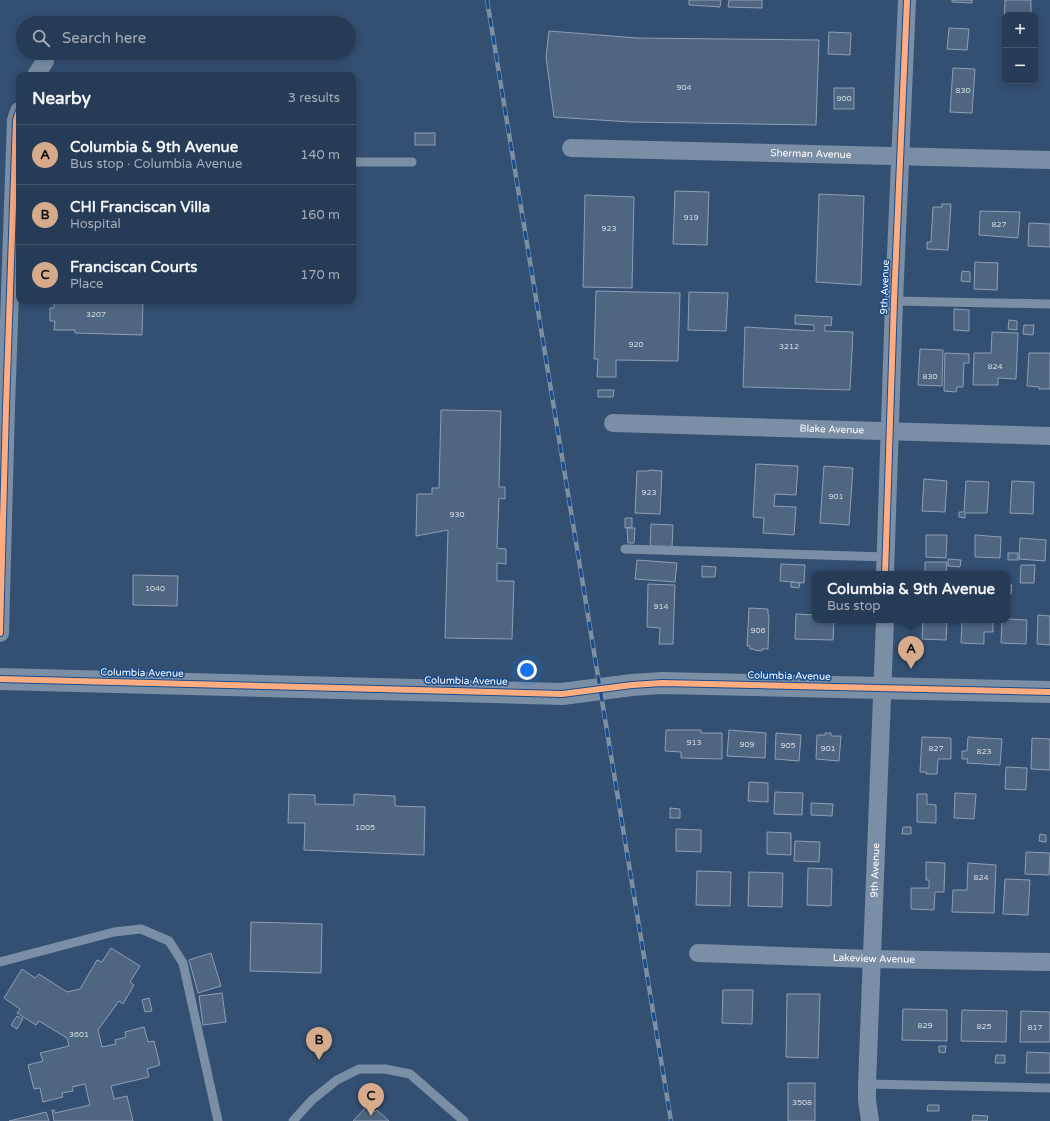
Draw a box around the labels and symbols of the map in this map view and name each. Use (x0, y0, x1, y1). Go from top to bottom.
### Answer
house number: 904 (676, 83, 692, 92)
house number: 830 (955, 86, 971, 95)
house number: 900 (836, 94, 852, 103)
street label: Sherman Avenue (770, 147, 852, 161)
house number: 919 (683, 213, 699, 222)
house number: 827 (991, 220, 1007, 229)
house number: 923 (601, 224, 617, 233)
street label: 9th Avenue (878, 259, 892, 314)
house number: 3207 (86, 310, 106, 319)
house number: 920 (628, 340, 644, 349)
house number: 3212 (779, 342, 799, 351)
house number: 824 (987, 362, 1003, 371)
house number: 830 (922, 372, 938, 381)
street label: Blake Avenue (799, 423, 865, 436)
house number: 923 (641, 488, 657, 497)
house number: 901 (828, 492, 844, 501)
house number: 930 (449, 510, 465, 519)
house number: 1040 (145, 584, 165, 593)
house number: 914 (653, 602, 669, 611)
house number: 906 (750, 626, 766, 635)
pin: A (898, 636, 924, 669)
your location (517, 660, 537, 680)
street label: Columbia Avenue (100, 666, 184, 680)
street label: Columbia Avenue (747, 669, 831, 683)
street label: Columbia Avenue (424, 674, 508, 688)
house number: 913 (686, 738, 702, 747)
house number: 909 (739, 740, 755, 749)
house number: 905 (780, 741, 796, 750)
house number: 901 (820, 744, 836, 753)
house number: 827 (928, 744, 944, 753)
house number: 823 (976, 747, 992, 756)
house number: 1005 (355, 823, 375, 832)
street label: 9th Avenue (868, 843, 882, 898)
house number: 824 (973, 873, 989, 882)
street label: Lakeview Avenue (833, 952, 915, 966)
house number: 829 (917, 1021, 933, 1030)
house number: 825 (976, 1022, 992, 1031)
house number: 817 (1027, 1023, 1043, 1032)
pin: B (306, 1027, 332, 1060)
house number: 3601 (69, 1030, 89, 1039)
pin: C (358, 1083, 384, 1116)
house number: 3508 (792, 1098, 812, 1107)

